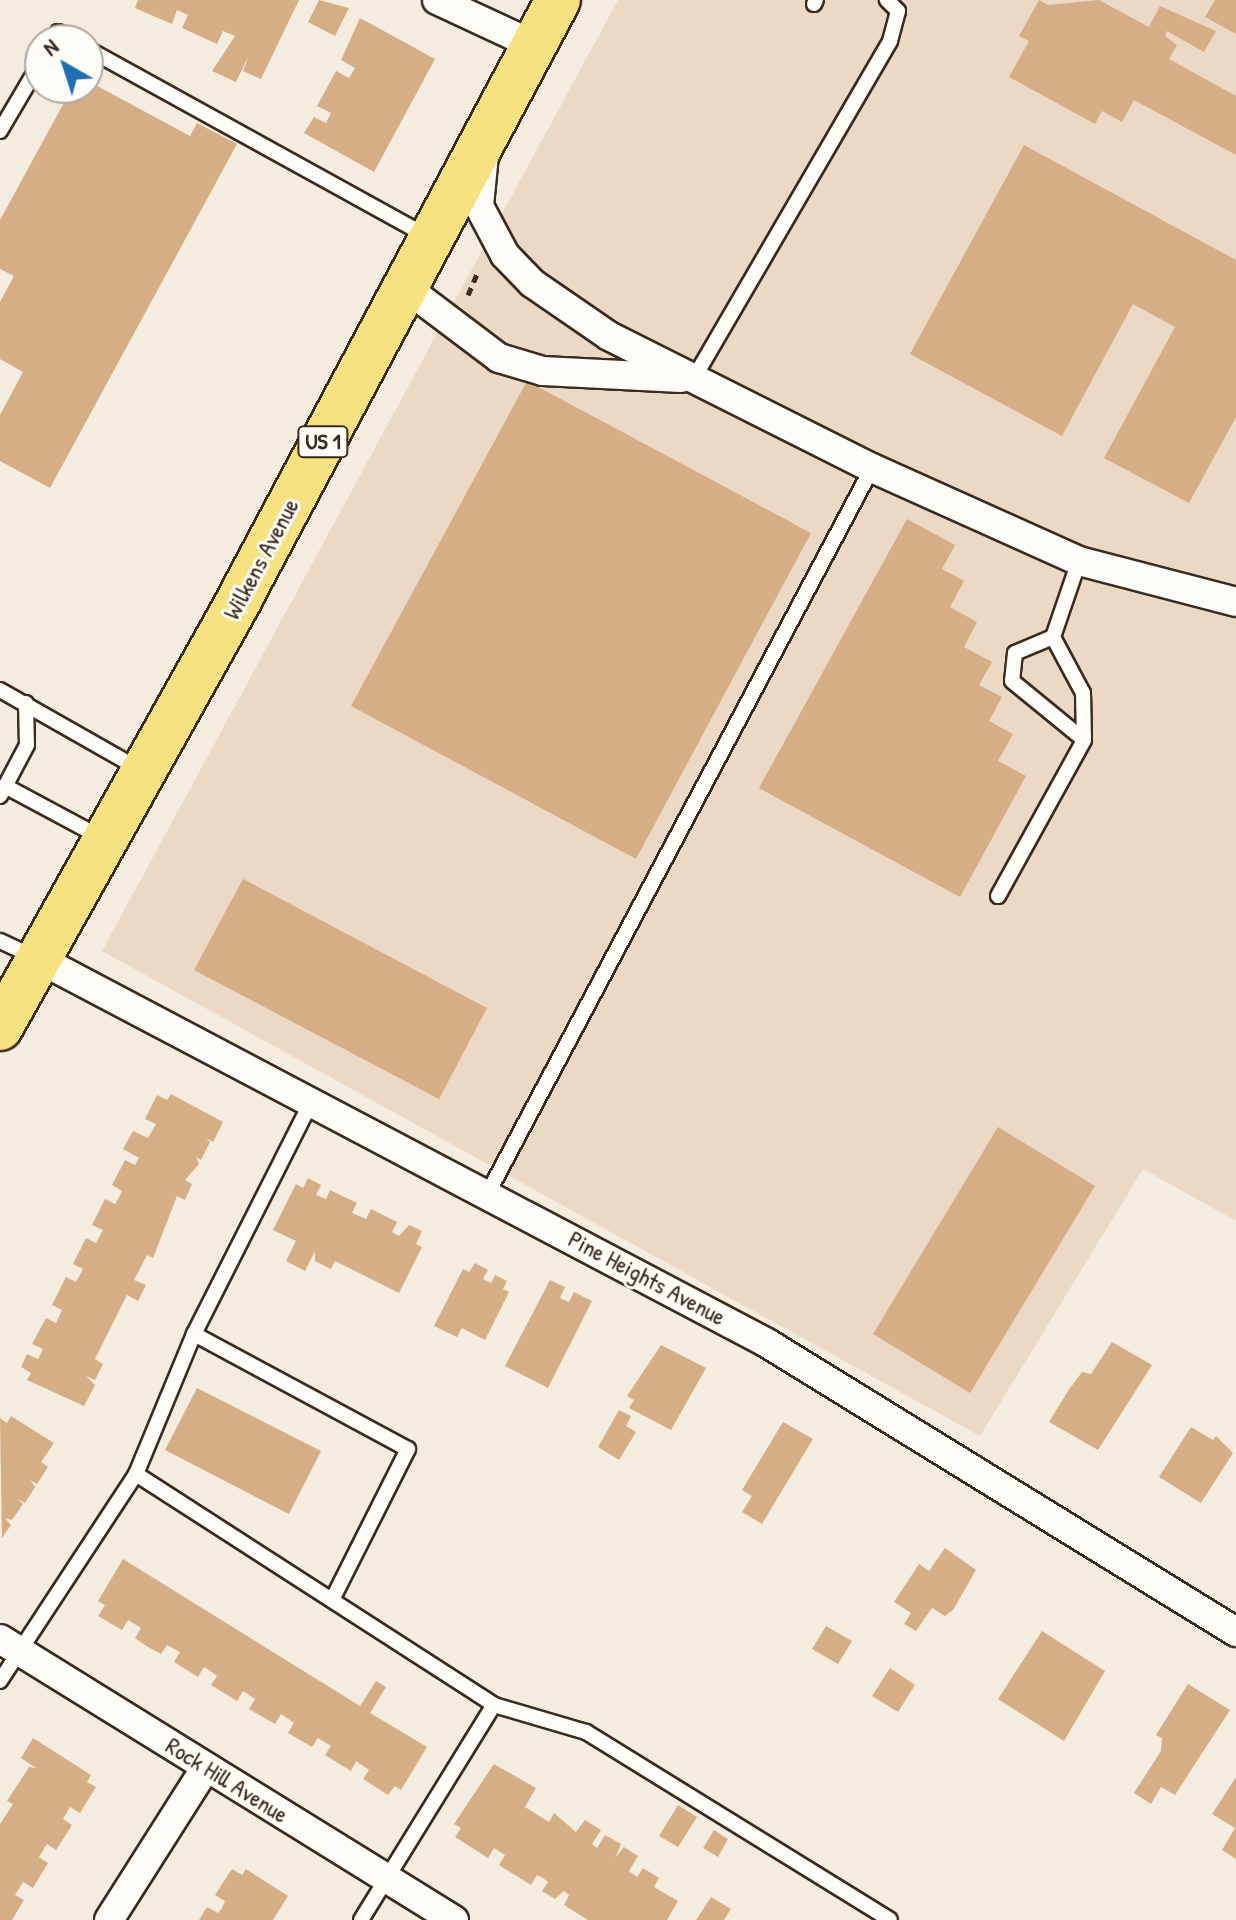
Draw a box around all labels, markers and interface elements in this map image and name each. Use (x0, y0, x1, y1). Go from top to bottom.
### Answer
north arrow (24, 24, 104, 104)
text: N (36, 32, 64, 62)
road number: US 1 (297, 424, 349, 460)
street label: Wilkens Avenue (217, 494, 305, 624)
street label: Pine Heights Avenue (564, 1225, 730, 1331)
street label: Rock Hill Avenue (161, 1731, 293, 1829)

